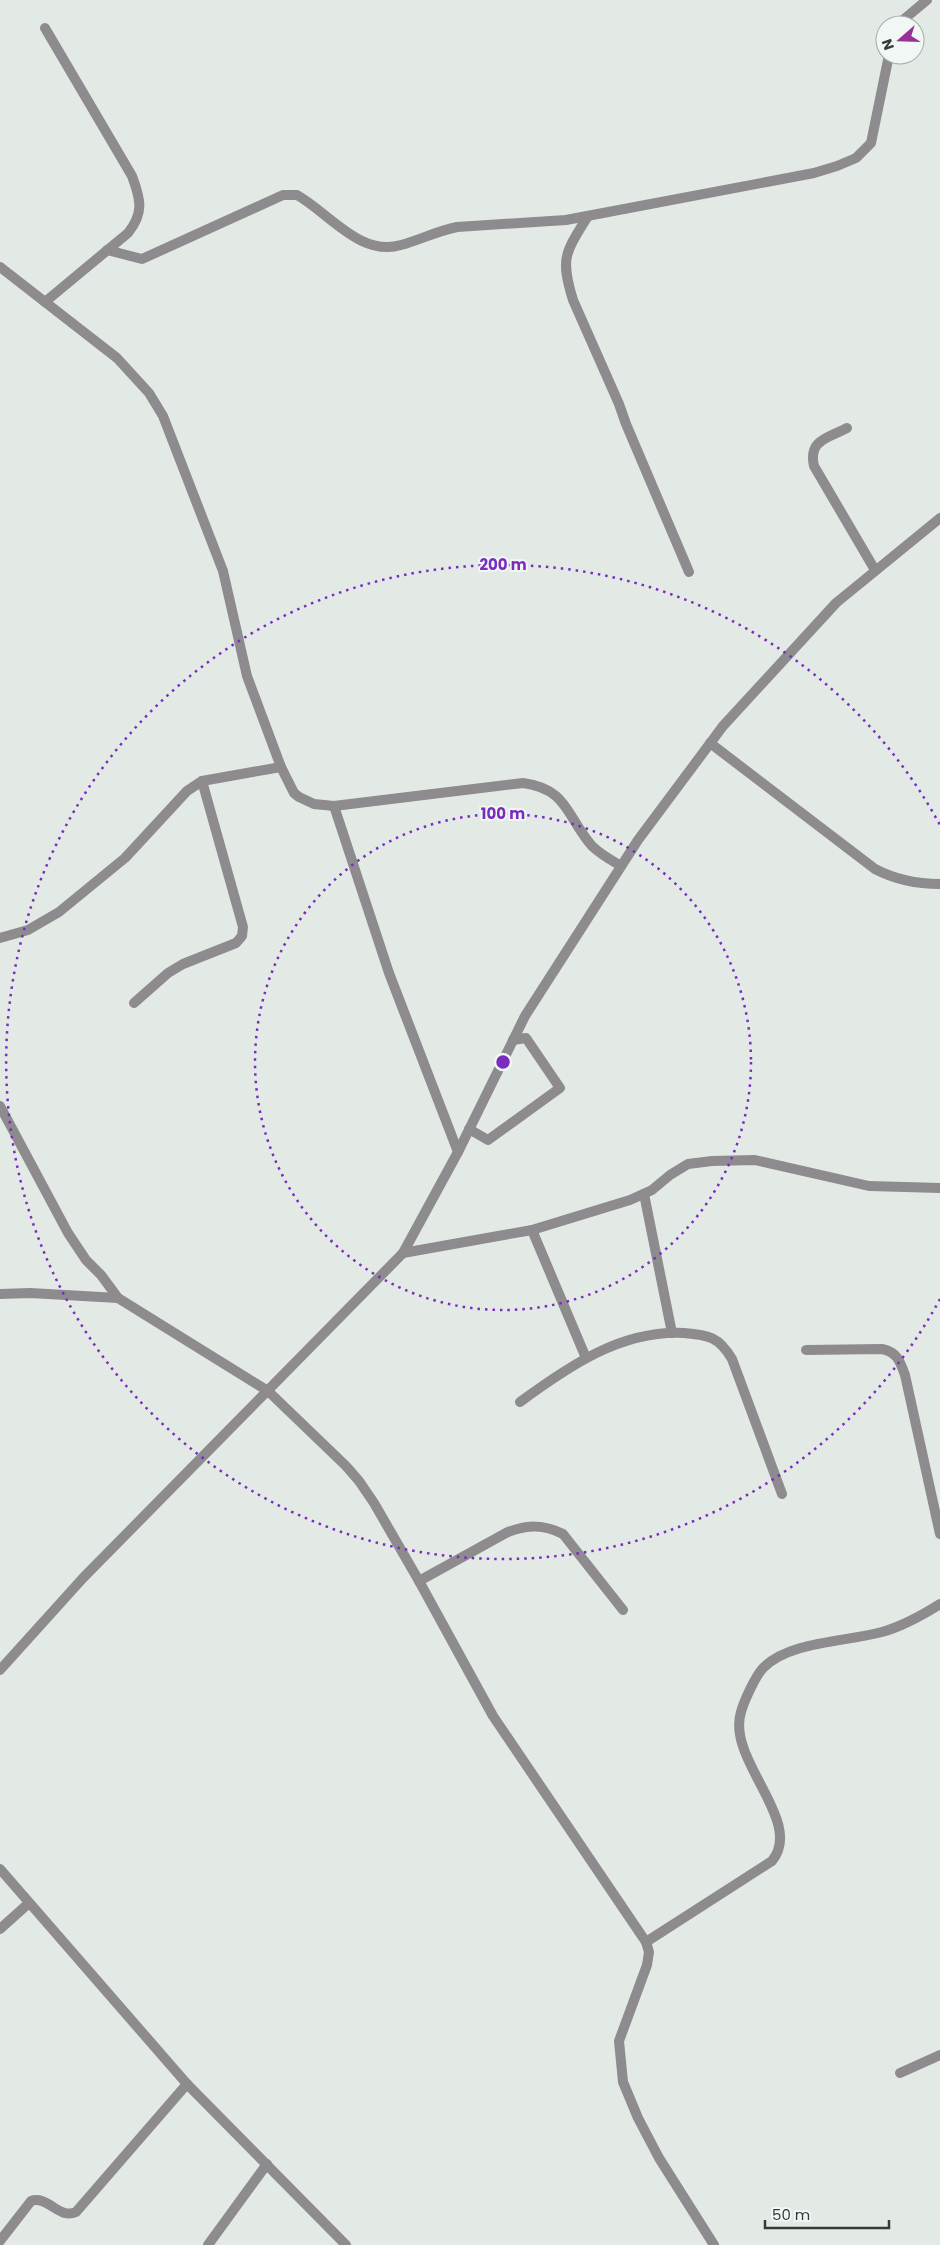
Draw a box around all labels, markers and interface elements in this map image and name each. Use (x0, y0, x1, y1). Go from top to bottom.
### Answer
north arrow (875, 15, 925, 65)
text: N (877, 36, 899, 53)
text: 200 m (479, 554, 527, 575)
text: 100 m (481, 803, 525, 824)
centre of rings (494, 1053, 512, 1071)
scale bar (765, 2198, 889, 2230)
text: 50 m (772, 2204, 810, 2225)

